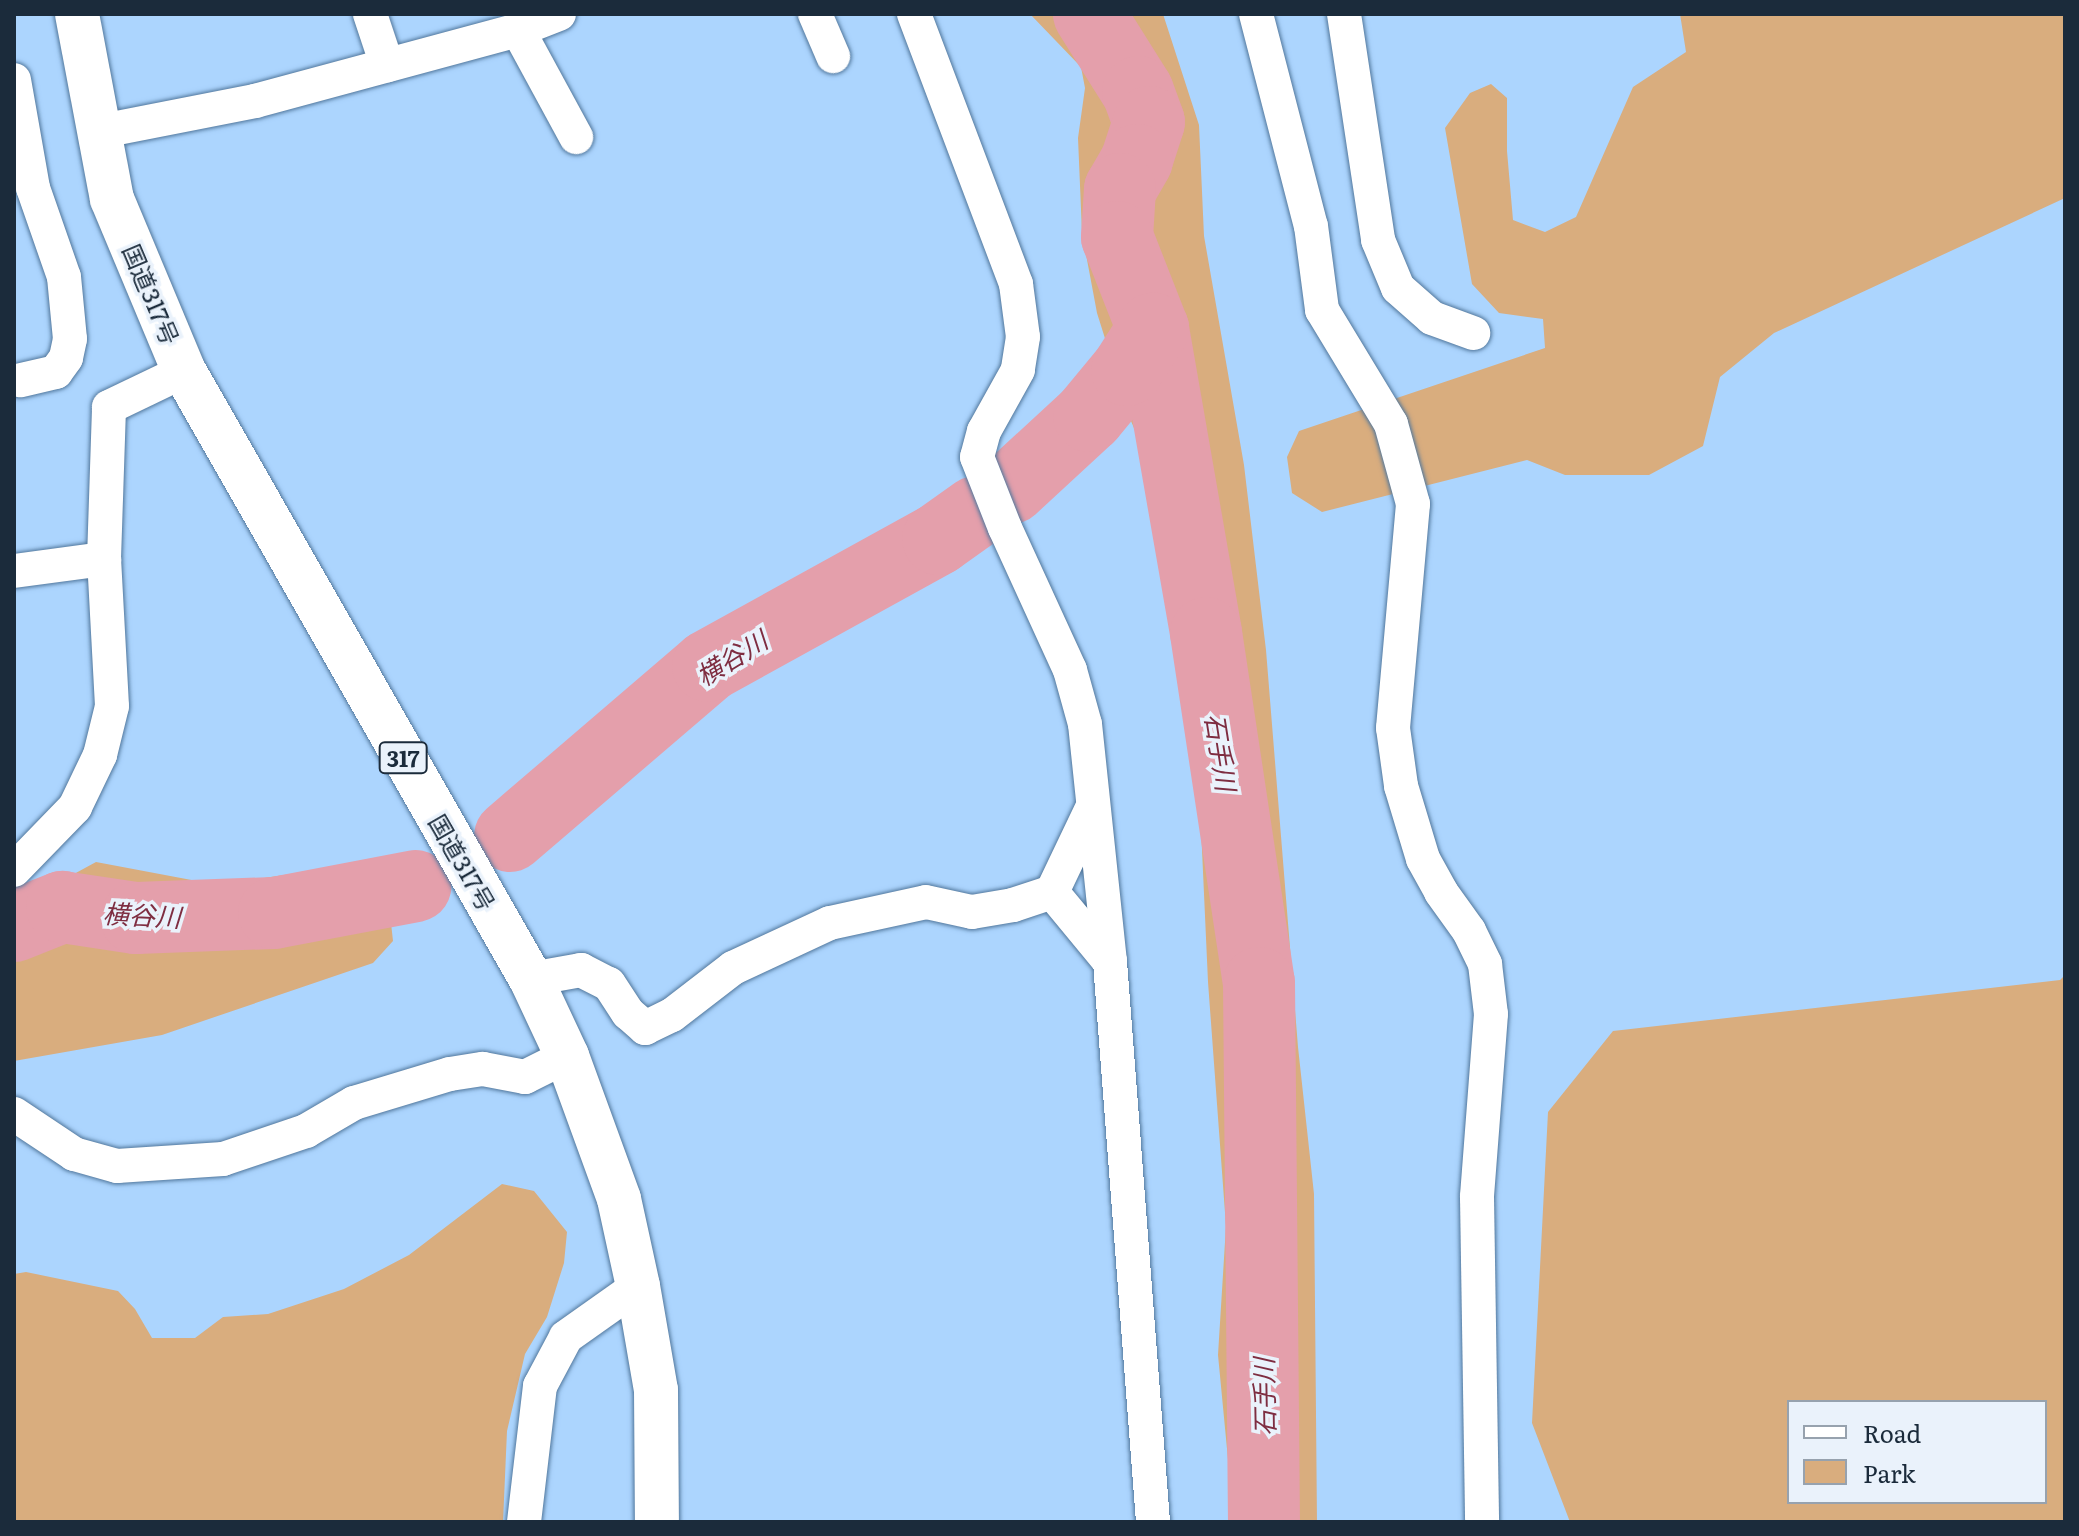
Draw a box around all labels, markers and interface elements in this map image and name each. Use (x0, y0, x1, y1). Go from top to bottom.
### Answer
street label: 国道317号 (118, 239, 186, 349)
water label: 横谷川 (690, 623, 772, 691)
water label: 石手川 (1200, 711, 1244, 793)
road number: 317 (377, 740, 429, 776)
street label: 国道317号 (424, 809, 502, 915)
water label: 横谷川 (102, 896, 182, 932)
water label: 石手川 (1247, 1358, 1279, 1436)
legend (1787, 1400, 2047, 1504)
text: Road (1863, 1415, 1921, 1450)
text: Park (1863, 1455, 1916, 1490)

